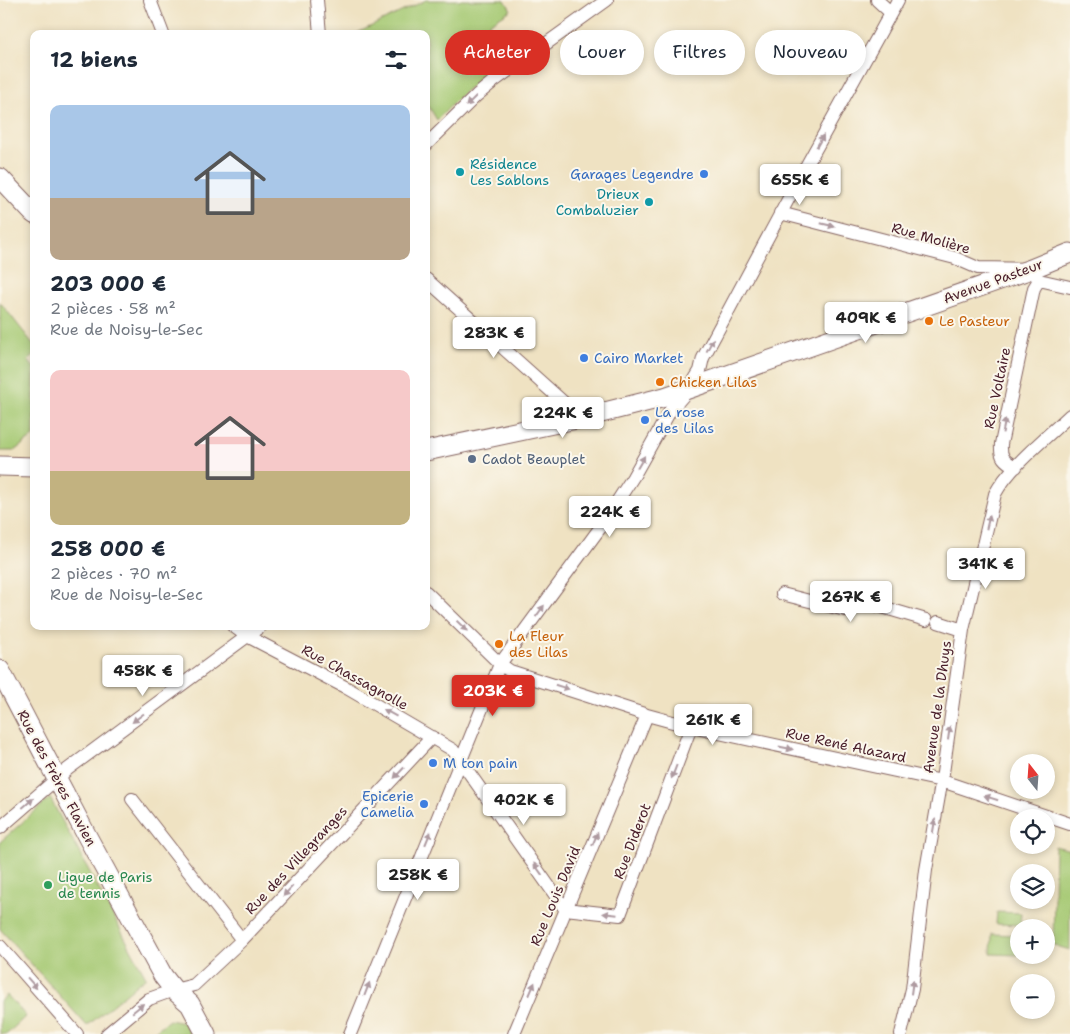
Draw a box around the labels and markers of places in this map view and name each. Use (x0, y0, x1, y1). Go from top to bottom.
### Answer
place label: Résidence Les Sablons (470, 155, 549, 189)
pin: 655K € (759, 164, 841, 206)
place label: Garages Legendre (570, 165, 694, 183)
marker: Résidence Les Sablons (454, 166, 466, 178)
marker: Garages Legendre (698, 168, 710, 180)
place label: Drieux Combaluzier (556, 185, 639, 219)
marker: Drieux Combaluzier (643, 196, 655, 208)
pin: 409K € (825, 302, 907, 344)
place label: Le Pasteur (939, 312, 1010, 330)
marker: Le Pasteur (923, 315, 935, 327)
pin: 283K € (453, 316, 535, 359)
place label: Cairo Market (594, 349, 683, 367)
marker: Cairo Market (578, 352, 590, 364)
place label: Chicken Lilas (670, 373, 757, 391)
marker: Chicken Lilas (654, 376, 666, 388)
pin: 224K € (522, 396, 604, 439)
place label: La rose des Lilas (655, 403, 714, 437)
marker: La rose des Lilas (639, 414, 651, 426)
place label: Cadot Beauplet (482, 450, 585, 468)
marker: Cadot Beauplet (466, 453, 478, 465)
pin: 224K € (569, 496, 651, 538)
pin: 341K € (945, 548, 1027, 590)
pin: 267K € (810, 580, 892, 623)
place label: La Fleur des Lilas (509, 627, 568, 661)
marker: La Fleur des Lilas (493, 638, 505, 650)
pin: 458K € (102, 654, 184, 697)
pin: 203K € (452, 674, 534, 717)
pin: 261K € (672, 704, 754, 746)
place label: M ton pain (443, 754, 518, 772)
marker: M ton pain (427, 757, 439, 769)
pin: 402K € (483, 784, 565, 826)
place label: Epicerie Camelia (361, 787, 414, 821)
marker: Epicerie Camelia (418, 798, 430, 810)
pin: 258K € (377, 858, 459, 901)
place label: Ligue de Paris de tennis (58, 868, 152, 902)
marker: Ligue de Paris de tennis (42, 879, 54, 891)

